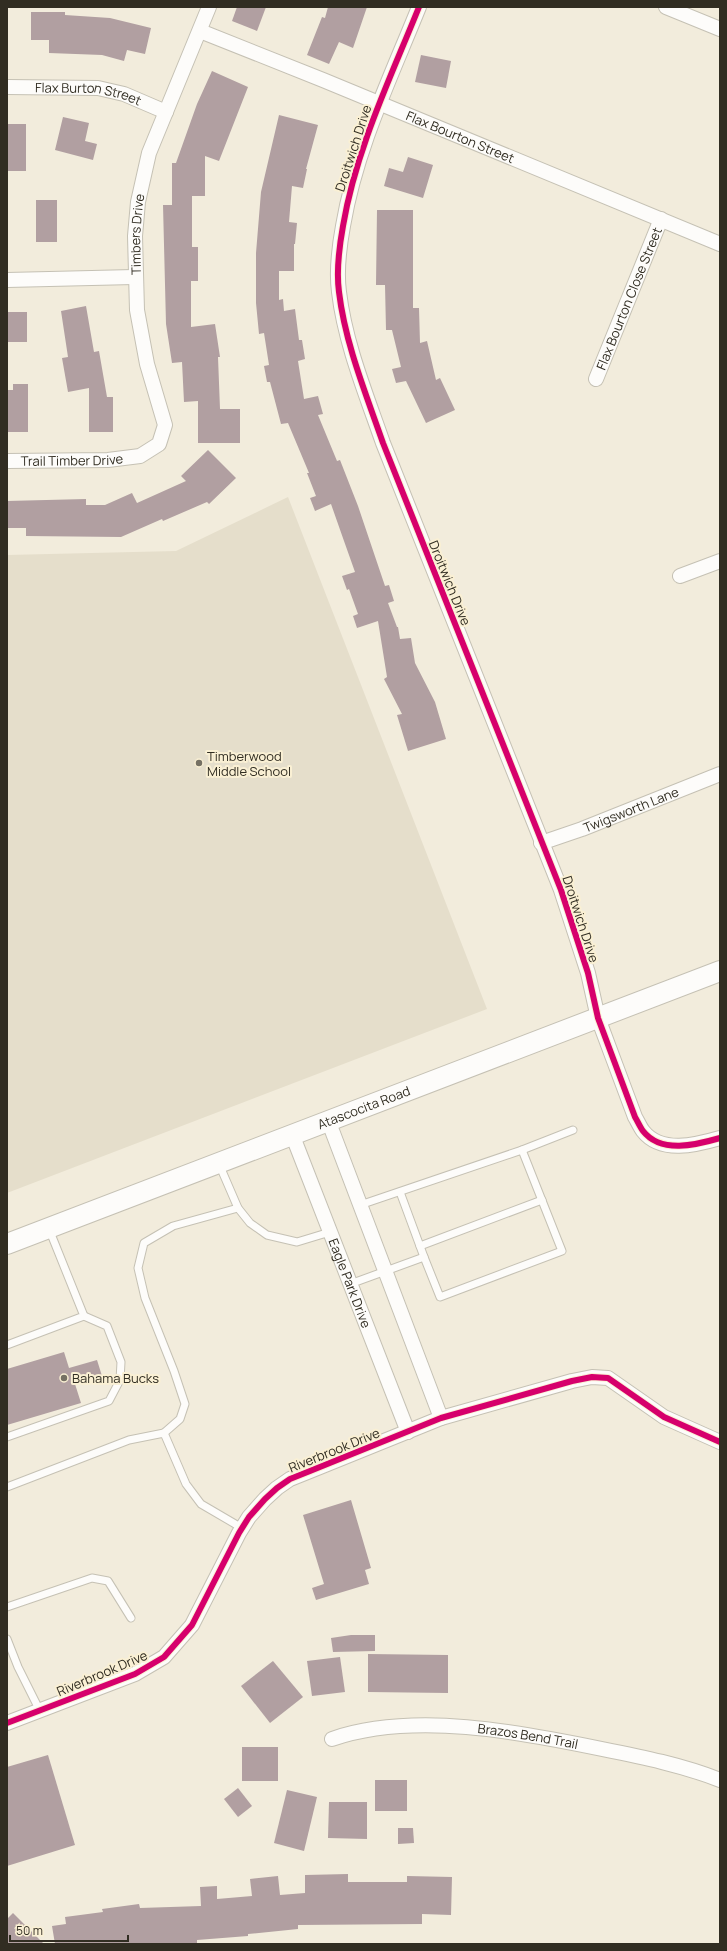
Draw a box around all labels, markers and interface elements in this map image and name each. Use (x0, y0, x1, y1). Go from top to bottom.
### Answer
street label: Flax Burton Street (35, 78, 144, 109)
street label: Droitwich Drive (331, 102, 376, 194)
street label: Flax Bourton Street (403, 106, 517, 167)
street label: Timbers Drive (126, 191, 149, 275)
street label: Flax Bourton Close Street (592, 224, 666, 373)
street label: Trail Timber Drive (21, 449, 125, 470)
street label: Droitwich Drive (425, 538, 475, 629)
place label: Timberwood Middle School (207, 747, 291, 780)
marker: Timberwood Middle School (194, 758, 204, 768)
street label: Twigsworth Lane (581, 782, 682, 837)
street label: Droitwich Drive (559, 873, 604, 965)
street label: Atascocita Road (315, 1081, 413, 1133)
street label: Eagle Park Drive (324, 1236, 376, 1331)
place label: Bahama Bucks (72, 1369, 159, 1387)
marker: Bahama Bucks (59, 1373, 69, 1383)
street label: Riverbrook Drive (286, 1423, 383, 1477)
street label: Riverbrook Drive (54, 1646, 150, 1700)
street label: Brazos Bend Trail (477, 1719, 580, 1753)
scale bar (10, 1917, 128, 1943)
text: 50 m (16, 1922, 43, 1939)

